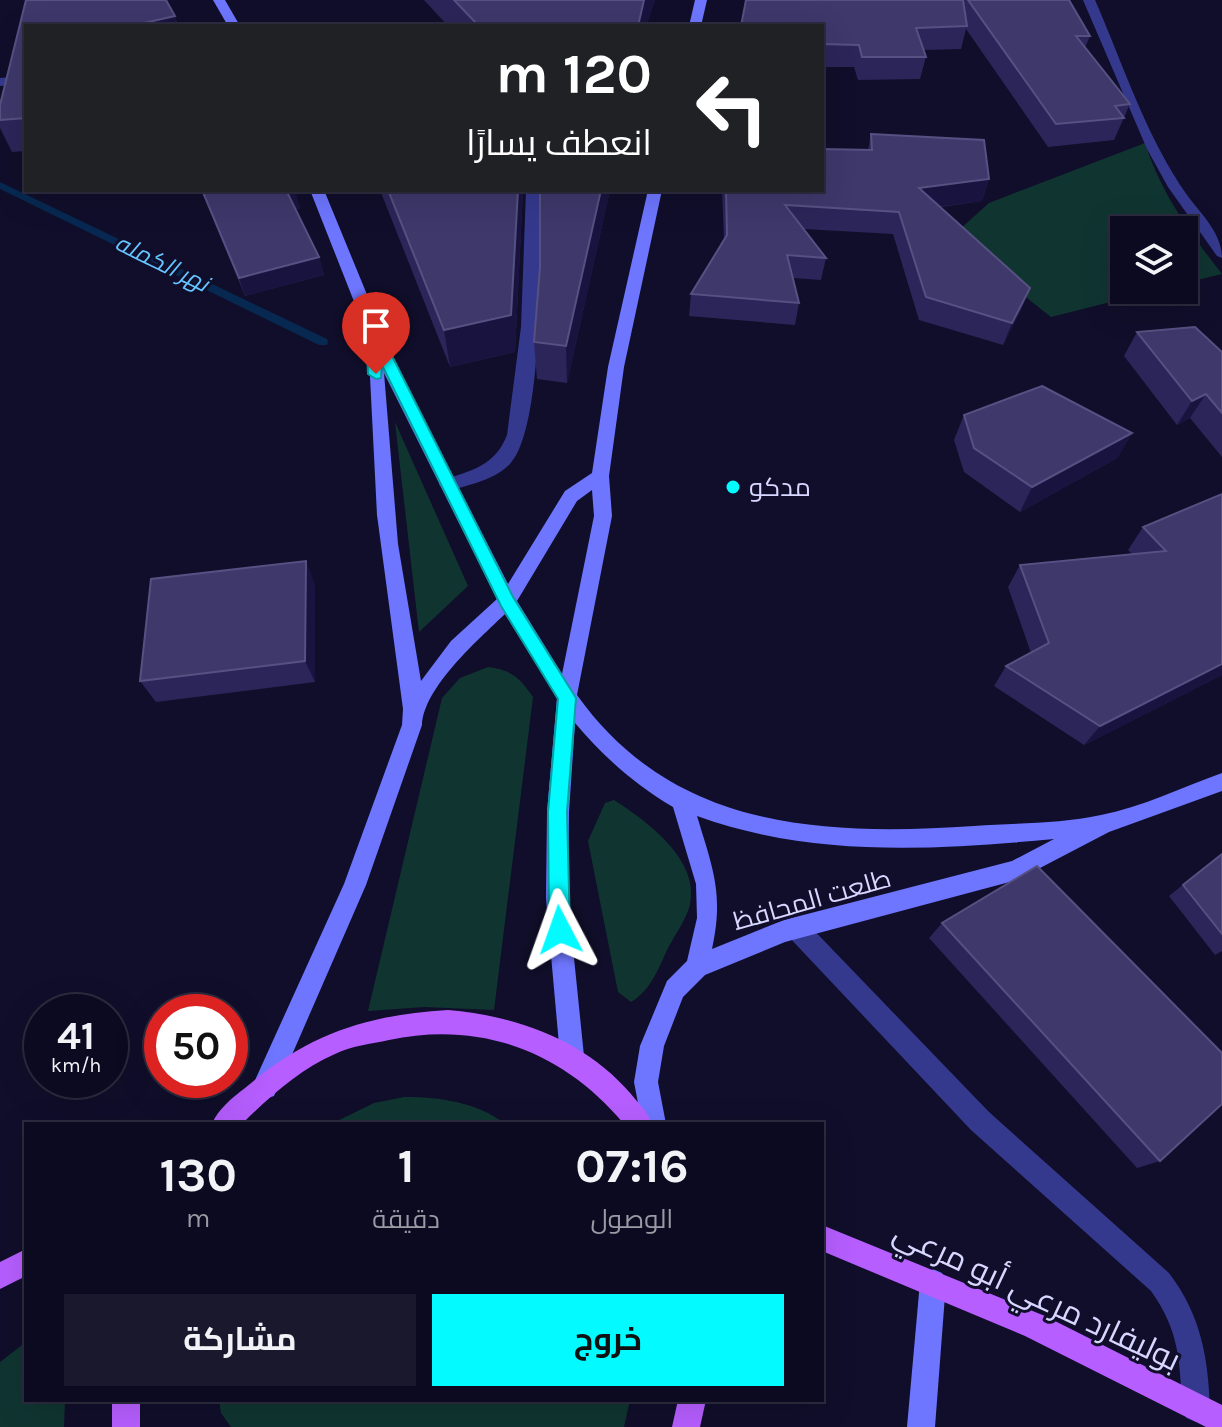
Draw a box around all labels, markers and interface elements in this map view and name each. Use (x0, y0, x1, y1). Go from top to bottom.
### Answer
text: 120 m (495, 41, 652, 106)
icon: left (680, 56, 784, 160)
text: انعطف يسارًا (466, 122, 652, 164)
map controls (1110, 216, 1198, 304)
button: layers (1110, 216, 1198, 304)
water label: نهر الكمله (111, 228, 216, 299)
pin (342, 292, 410, 374)
icon: arrive (354, 304, 398, 348)
place label: مدكو (749, 472, 811, 503)
marker: مدكو (724, 478, 742, 496)
street label: طلعت المحافظ (729, 863, 895, 937)
position arrow (518, 888, 602, 972)
speed limit sign: 50 (144, 994, 248, 1098)
text: 41 (57, 1012, 95, 1059)
text: km/h (51, 1054, 101, 1077)
text: 1 (397, 1138, 415, 1194)
text: 07:16 (575, 1138, 689, 1194)
text: 130 (159, 1147, 237, 1203)
text: m (186, 1203, 210, 1234)
text: دقيقة (372, 1204, 440, 1235)
text: الوصول (590, 1204, 673, 1235)
street label: بوليفارد مرعي أبو مرعي (885, 1211, 1187, 1384)
button: مشاركة (64, 1294, 416, 1386)
button: خروج (432, 1294, 784, 1386)

